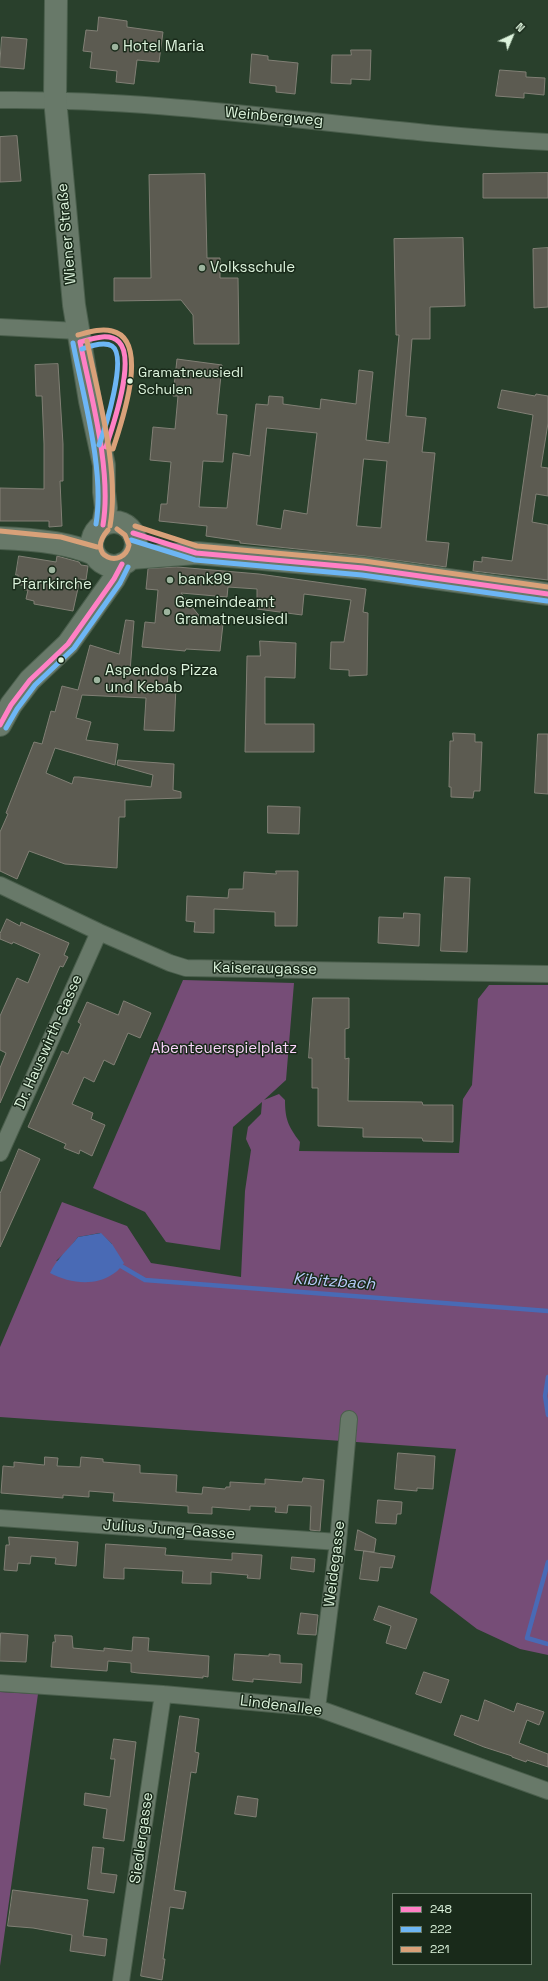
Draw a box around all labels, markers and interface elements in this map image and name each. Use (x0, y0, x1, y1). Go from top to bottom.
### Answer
north arrow (492, 16, 532, 56)
text: N (513, 20, 528, 35)
place label: Hotel Maria (123, 38, 204, 56)
marker: Hotel Maria (110, 42, 120, 52)
street label: Weinbergweg (224, 104, 324, 130)
street label: Wiener Straße (54, 183, 80, 285)
place label: Volksschule (210, 259, 295, 277)
marker: Volksschule (197, 263, 207, 273)
place label: Gramatneusiedl Schulen (138, 365, 243, 398)
marker: Gramatneusiedl Schulen (125, 376, 135, 386)
marker: Pfarrkirche (47, 565, 57, 575)
place label: bank99 (178, 571, 232, 589)
marker: bank99 (165, 575, 175, 585)
place label: Pfarrkirche (12, 576, 92, 594)
place label: Gemeindeamt Gramatneusiedl (175, 594, 288, 629)
marker: Gemeindeamt Gramatneusiedl (162, 607, 172, 617)
unlabelled marker (56, 655, 66, 665)
place label: Aspendos Pizza und Kebab (105, 662, 218, 697)
marker: Aspendos Pizza und Kebab (92, 675, 102, 685)
street label: Kaiseraugasse (213, 959, 317, 979)
street label: Dr. Hauswirth-Gasse (11, 972, 87, 1112)
park label: Abenteuerspielplatz (151, 1040, 297, 1058)
water label: Kibitzbach (292, 1270, 376, 1294)
street label: Julius Jung-Gasse (102, 1516, 236, 1544)
street label: Weidegasse (321, 1520, 349, 1608)
street label: Lindenallee (239, 1692, 323, 1720)
street label: Siedlergasse (127, 1791, 157, 1885)
legend (392, 1893, 532, 1965)
text: 248 (430, 1901, 452, 1917)
text: 222 (430, 1921, 452, 1937)
text: 221 (430, 1941, 450, 1957)

